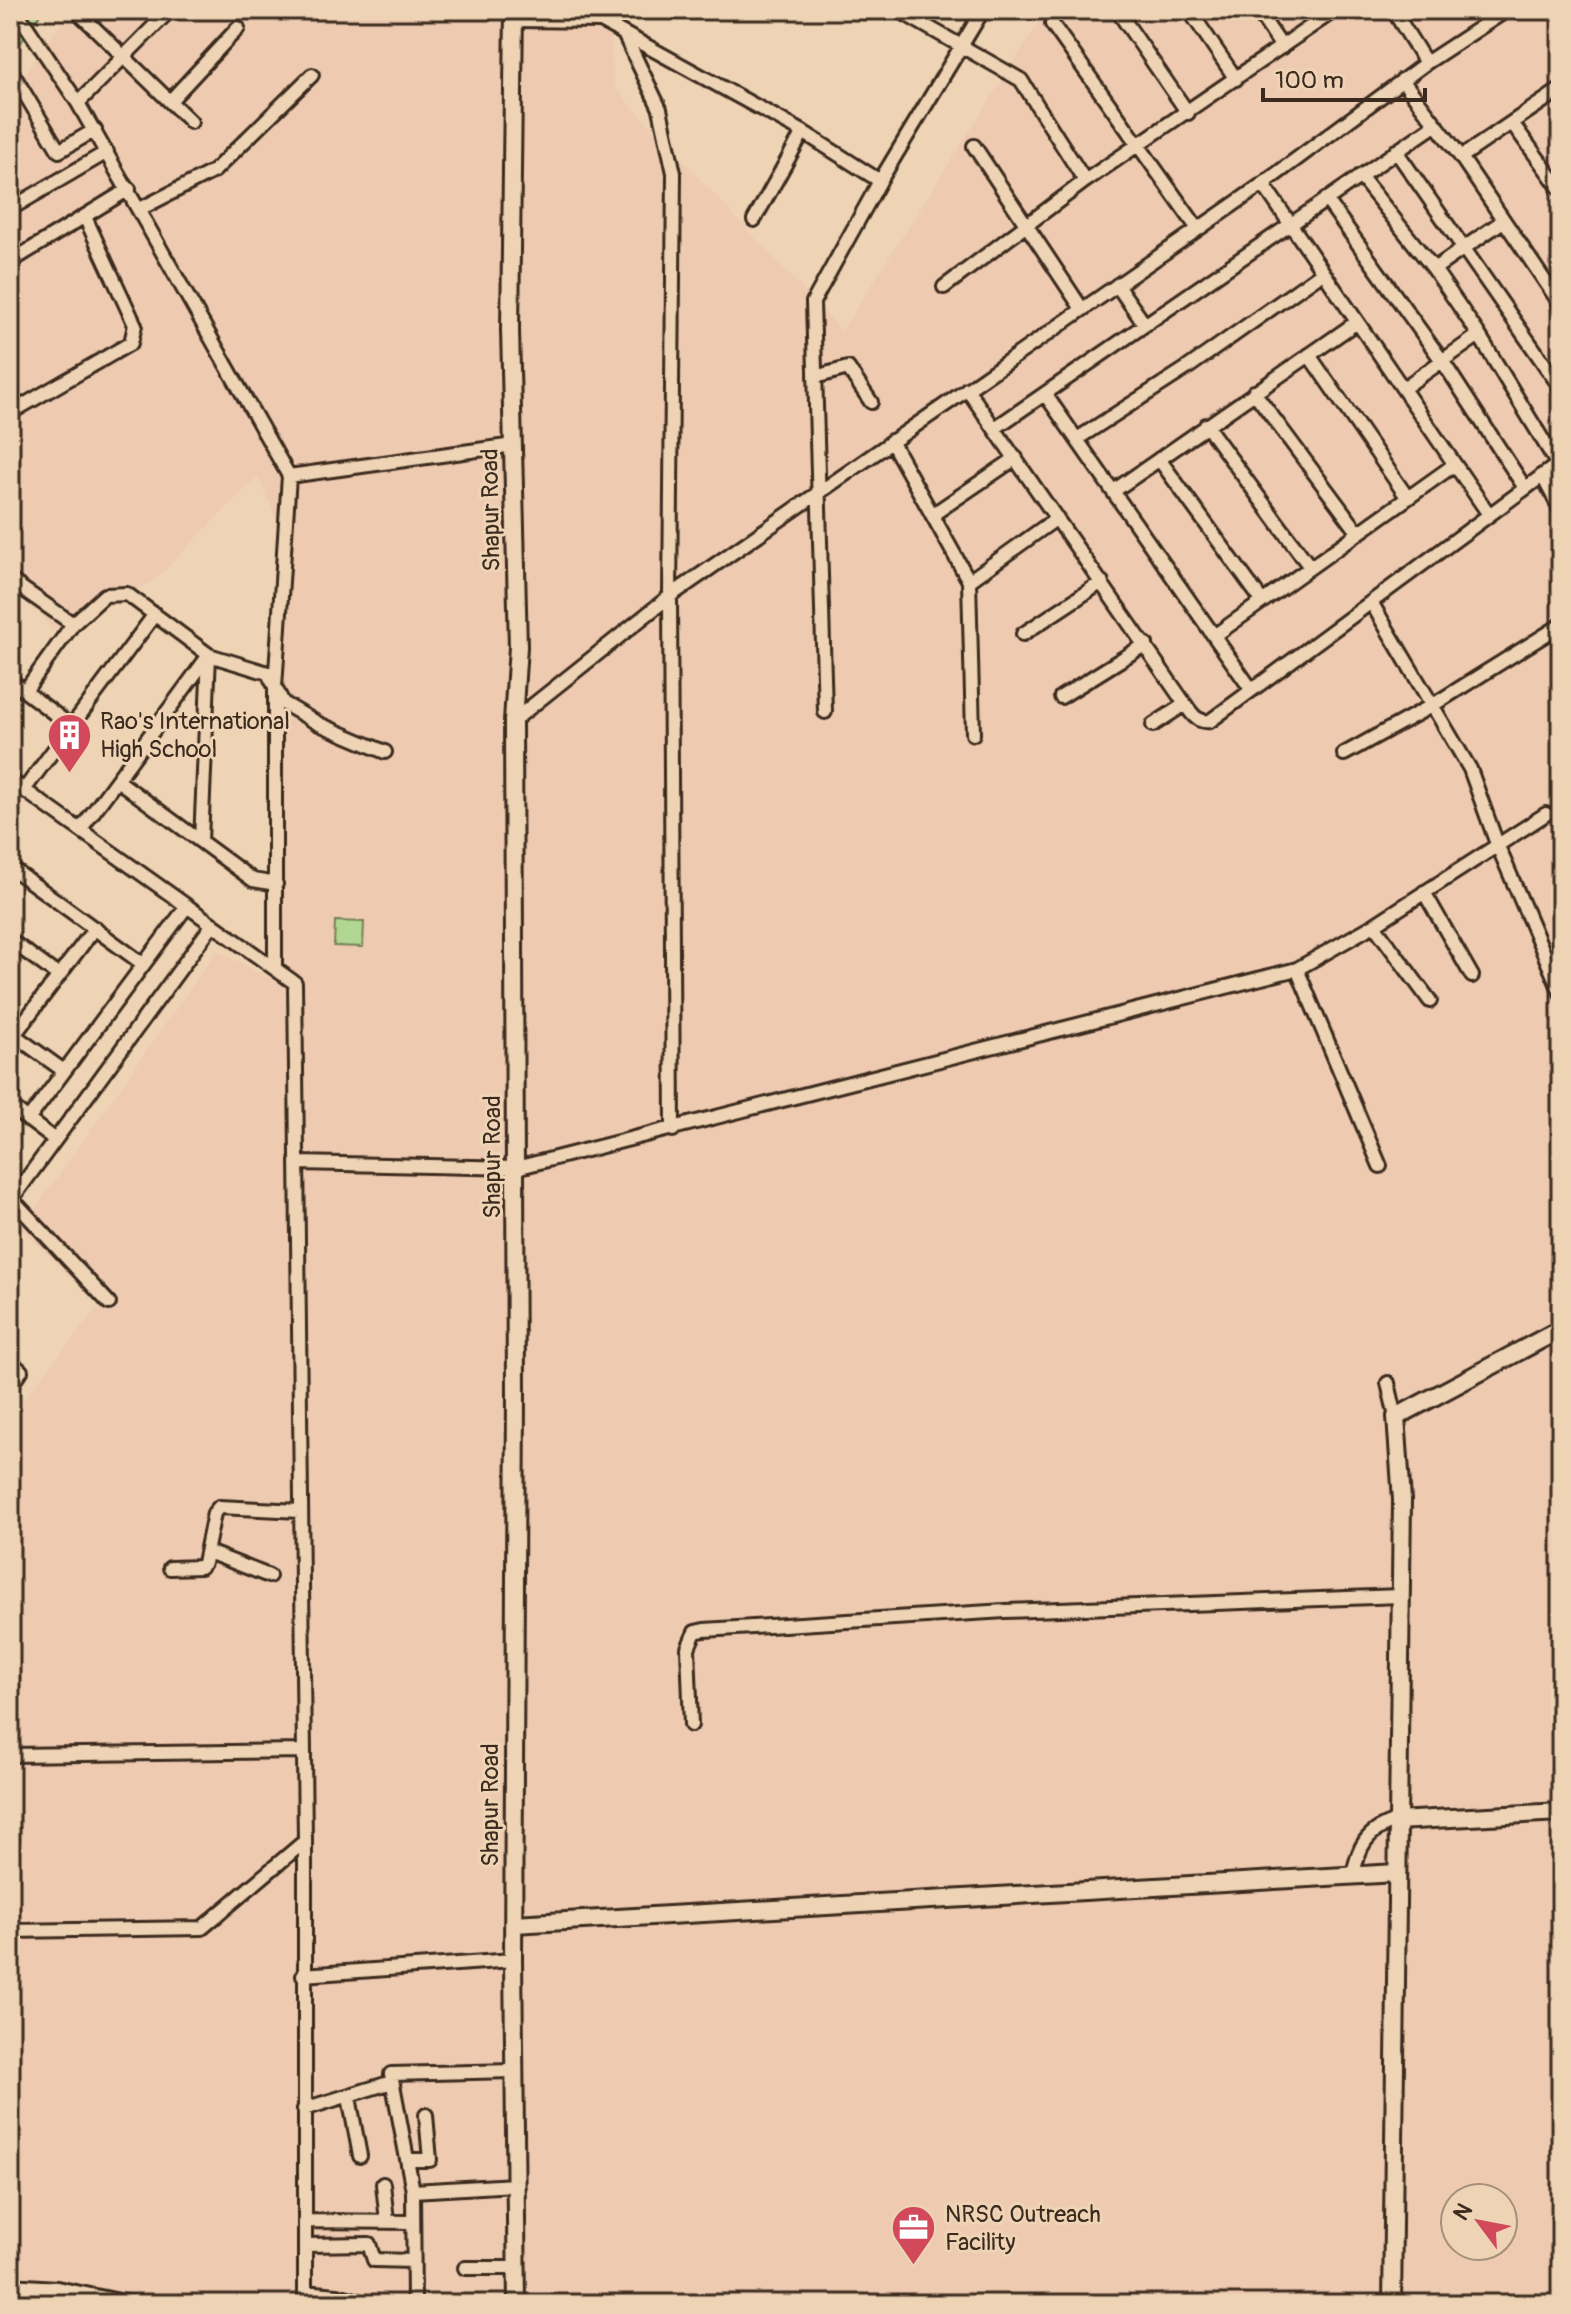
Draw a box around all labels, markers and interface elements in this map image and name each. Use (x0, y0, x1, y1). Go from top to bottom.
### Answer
scale bar (1263, 52, 1425, 102)
text: 100 m (1275, 66, 1344, 95)
street label: Shapur Road (475, 448, 507, 572)
place label: Rao's International High School (100, 707, 290, 764)
building icon: Rao's International High School (45, 711, 93, 774)
street label: Shapur Road (478, 1095, 507, 1219)
street label: Shapur Road (476, 1743, 505, 1867)
north arrow (1439, 2182, 1519, 2262)
text: N (1447, 2198, 1479, 2226)
place label: NRSC Outreach Facility (945, 2200, 1101, 2257)
office icon: NRSC Outreach Facility (890, 2204, 938, 2267)

